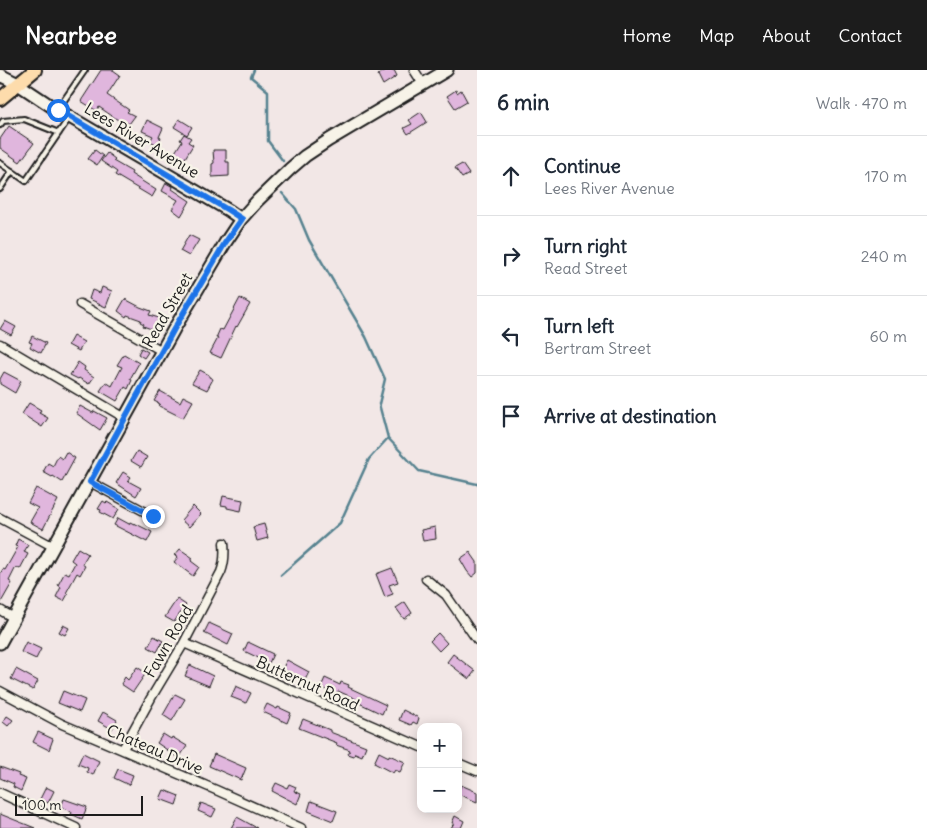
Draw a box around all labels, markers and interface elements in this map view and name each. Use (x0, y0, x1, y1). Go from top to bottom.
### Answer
text: Nearbee (25, 20, 117, 50)
text: Home (623, 24, 671, 47)
text: Map (699, 24, 734, 47)
text: About (762, 24, 810, 47)
text: Contact (838, 24, 902, 47)
text: 6 min (497, 89, 549, 116)
text: Walk · 470 m (816, 93, 907, 113)
street label: Lees River Avenue (81, 98, 203, 182)
route start (47, 99, 70, 122)
text: Continue (544, 154, 621, 178)
icon: ahead (497, 162, 525, 190)
text: 170 m (864, 166, 907, 186)
text: Lees River Avenue (544, 178, 675, 198)
text: Turn right (544, 234, 627, 258)
icon: right (497, 242, 525, 270)
text: 240 m (861, 246, 907, 266)
text: Read Street (544, 258, 627, 278)
street label: Read Street (137, 268, 197, 351)
text: Turn left (544, 314, 614, 338)
icon: left (497, 322, 525, 350)
text: 60 m (869, 326, 907, 346)
text: Bertram Street (544, 338, 651, 358)
icon: arrive (497, 402, 525, 430)
text: Arrive at destination (544, 404, 717, 428)
route end (142, 505, 165, 528)
street label: Fawn Road (139, 601, 197, 681)
street label: Butternut Road (253, 651, 363, 715)
street label: Chateau Drive (104, 720, 206, 778)
map controls (417, 723, 462, 813)
button: + (417, 723, 462, 768)
button: − (417, 768, 462, 813)
scale bar (15, 793, 142, 816)
text: 100 m (22, 796, 62, 814)

